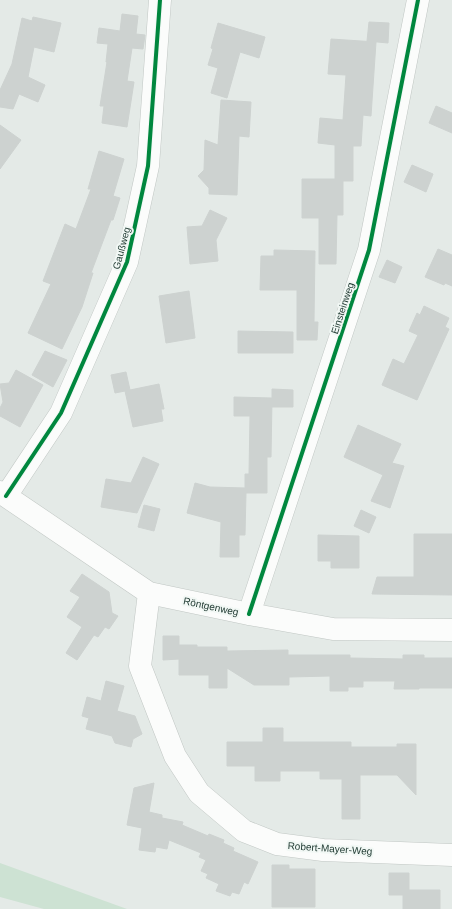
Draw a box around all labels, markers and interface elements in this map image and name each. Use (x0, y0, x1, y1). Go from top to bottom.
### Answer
street label: Gaußweg (111, 226, 132, 270)
street label: Einsteinweg (329, 281, 356, 335)
street label: Röntgenweg (182, 595, 240, 618)
street label: Robert-Mayer-Weg (287, 840, 373, 857)

